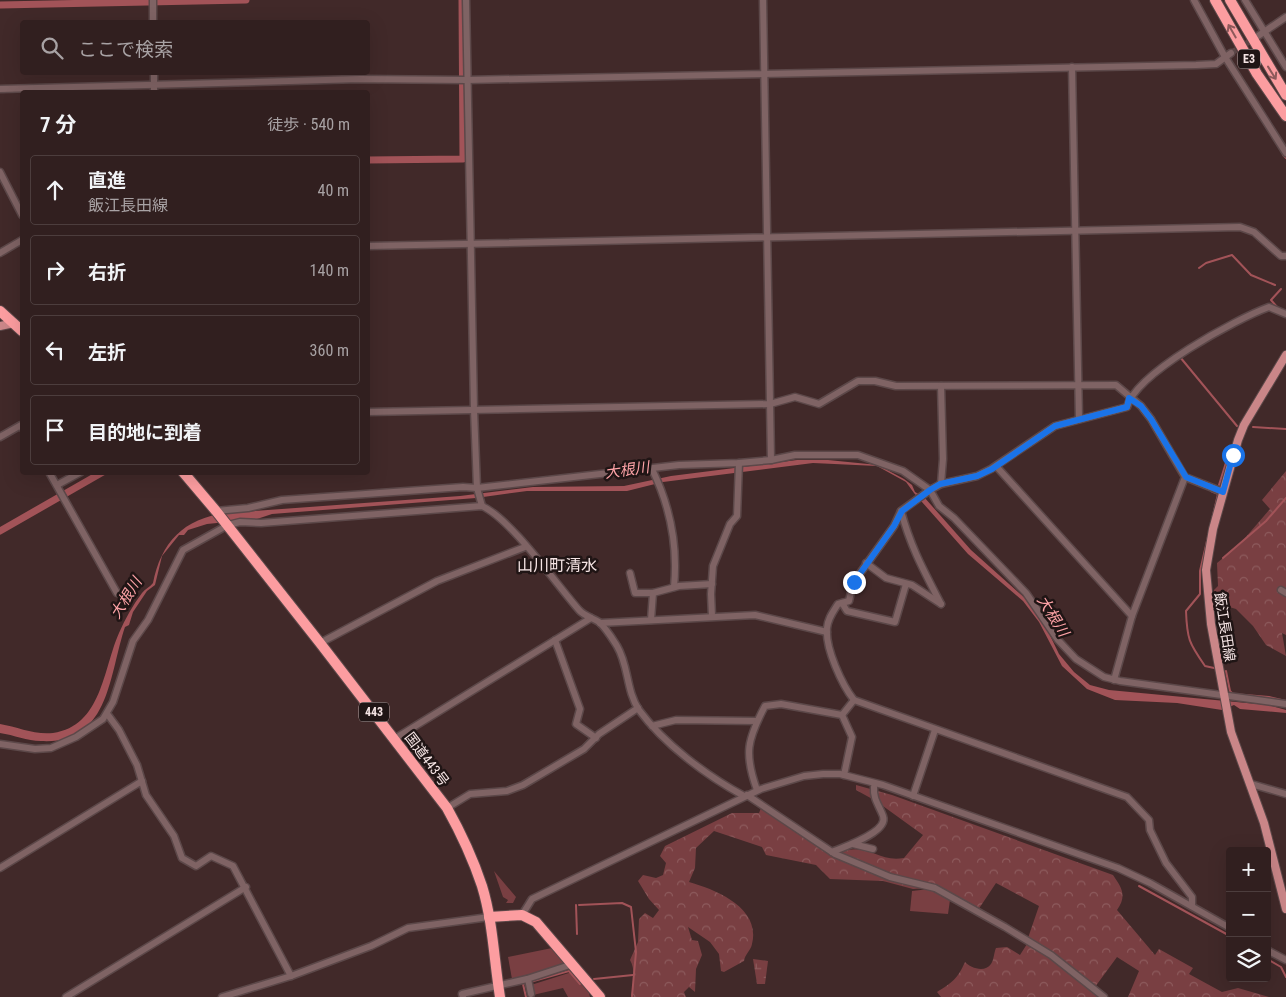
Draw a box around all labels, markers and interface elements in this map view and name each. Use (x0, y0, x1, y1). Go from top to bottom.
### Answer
search box (20, 20, 370, 75)
one-way arrow (1227, 23, 1237, 38)
icon: search (38, 34, 66, 62)
text: ここで検索 (78, 38, 173, 61)
road number: E3 (1238, 50, 1260, 68)
one-way arrow (1267, 65, 1277, 79)
text: 7 分 (40, 113, 76, 137)
text: 徒歩 · 540 m (267, 115, 350, 134)
text: 直進 (88, 169, 126, 192)
icon: ahead (41, 176, 69, 204)
text: 40 m (317, 181, 349, 200)
text: 飯江長田線 (88, 196, 168, 215)
icon: right (41, 256, 69, 284)
text: 右折 (88, 261, 126, 284)
text: 140 m (310, 261, 349, 280)
icon: left (41, 336, 69, 364)
text: 左折 (88, 341, 126, 364)
text: 360 m (310, 341, 349, 360)
icon: arrive (41, 416, 69, 444)
text: 目的地に到着 (88, 421, 202, 444)
route start (1222, 444, 1245, 467)
water label: 大根川 (603, 458, 653, 482)
district label: 山川町清水 (517, 556, 597, 575)
route end (843, 571, 866, 594)
water label: 大根川 (106, 572, 147, 622)
street label: 飯江長田線 (1212, 591, 1238, 663)
water label: 大根川 (1033, 592, 1074, 642)
road number: 443 (359, 702, 389, 722)
street label: 国道443号 (402, 729, 452, 789)
map controls (1226, 847, 1271, 982)
button: + (1226, 847, 1271, 892)
button: − (1226, 892, 1271, 937)
button: layers (1226, 937, 1271, 982)

